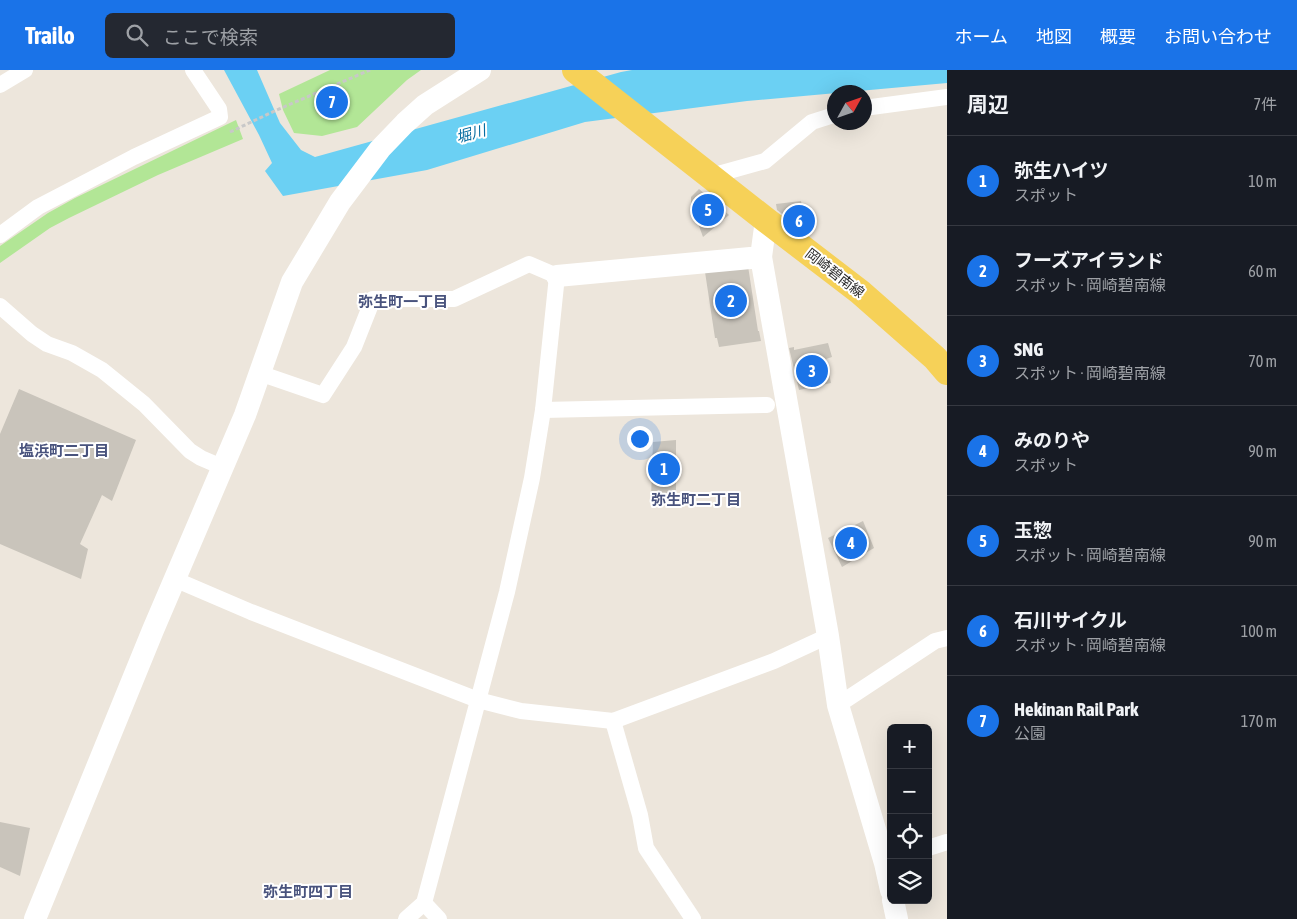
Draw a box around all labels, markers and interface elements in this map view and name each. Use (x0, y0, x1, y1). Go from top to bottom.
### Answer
search box (105, 13, 455, 58)
icon: search (123, 21, 151, 49)
text: Trailo (25, 22, 75, 49)
text: ここで検索 (163, 26, 258, 48)
text: ホーム (955, 26, 1008, 47)
text: 地図 (1036, 26, 1072, 47)
text: 概要 (1100, 26, 1136, 47)
text: お問い合わせ (1164, 26, 1272, 47)
pin: 7 (316, 83, 348, 121)
north arrow (827, 85, 872, 130)
text: 周辺 (967, 92, 1009, 116)
text: 7件 (1253, 95, 1277, 113)
water label: 堀川 (454, 121, 489, 146)
text: 弥生ハイツ (1014, 159, 1109, 181)
text: 1 (979, 172, 987, 190)
text: 10 m (1248, 172, 1277, 190)
text: スポット (1014, 186, 1078, 204)
pin: 5 (692, 191, 724, 229)
pin: 6 (783, 202, 815, 240)
street label: 岡崎碧南線 (802, 245, 868, 301)
text: フーズアイランド (1014, 249, 1164, 271)
text: 2 (979, 262, 987, 280)
text: 60 m (1248, 262, 1277, 280)
text: スポット · 岡崎碧南線 (1014, 276, 1166, 294)
pin: 2 (715, 282, 747, 320)
district label: 弥生町一丁目 (358, 293, 448, 310)
text: SNG (1014, 338, 1043, 360)
pin: 3 (796, 352, 828, 390)
text: 3 (979, 352, 987, 370)
text: 70 m (1248, 352, 1277, 370)
text: スポット · 岡崎碧南線 (1014, 364, 1166, 382)
your location (627, 426, 653, 452)
text: みのりや (1014, 429, 1090, 451)
district label: 塩浜町二丁目 (19, 442, 109, 459)
text: 4 (979, 442, 987, 460)
text: 90 m (1248, 442, 1277, 460)
pin: 1 (648, 450, 680, 488)
text: スポット (1014, 456, 1078, 474)
district label: 弥生町二丁目 (651, 491, 741, 508)
text: 玉惣 (1014, 519, 1052, 541)
pin: 4 (835, 524, 867, 562)
text: 5 (979, 532, 987, 550)
text: 90 m (1248, 532, 1277, 550)
text: スポット · 岡崎碧南線 (1014, 546, 1166, 564)
text: 石川サイクル (1014, 609, 1127, 631)
text: 6 (979, 622, 987, 640)
text: 100 m (1241, 622, 1277, 640)
text: スポット · 岡崎碧南線 (1014, 636, 1166, 654)
text: Hekinan Rail Park (1014, 698, 1138, 720)
text: 7 (979, 712, 987, 730)
text: 170 m (1241, 712, 1277, 730)
map controls (887, 724, 932, 904)
button: + (887, 724, 932, 769)
text: 公園 (1014, 724, 1046, 742)
button: − (887, 769, 932, 814)
button: locate (887, 814, 932, 859)
button: layers (887, 859, 932, 904)
district label: 弥生町四丁目 (263, 883, 353, 900)

